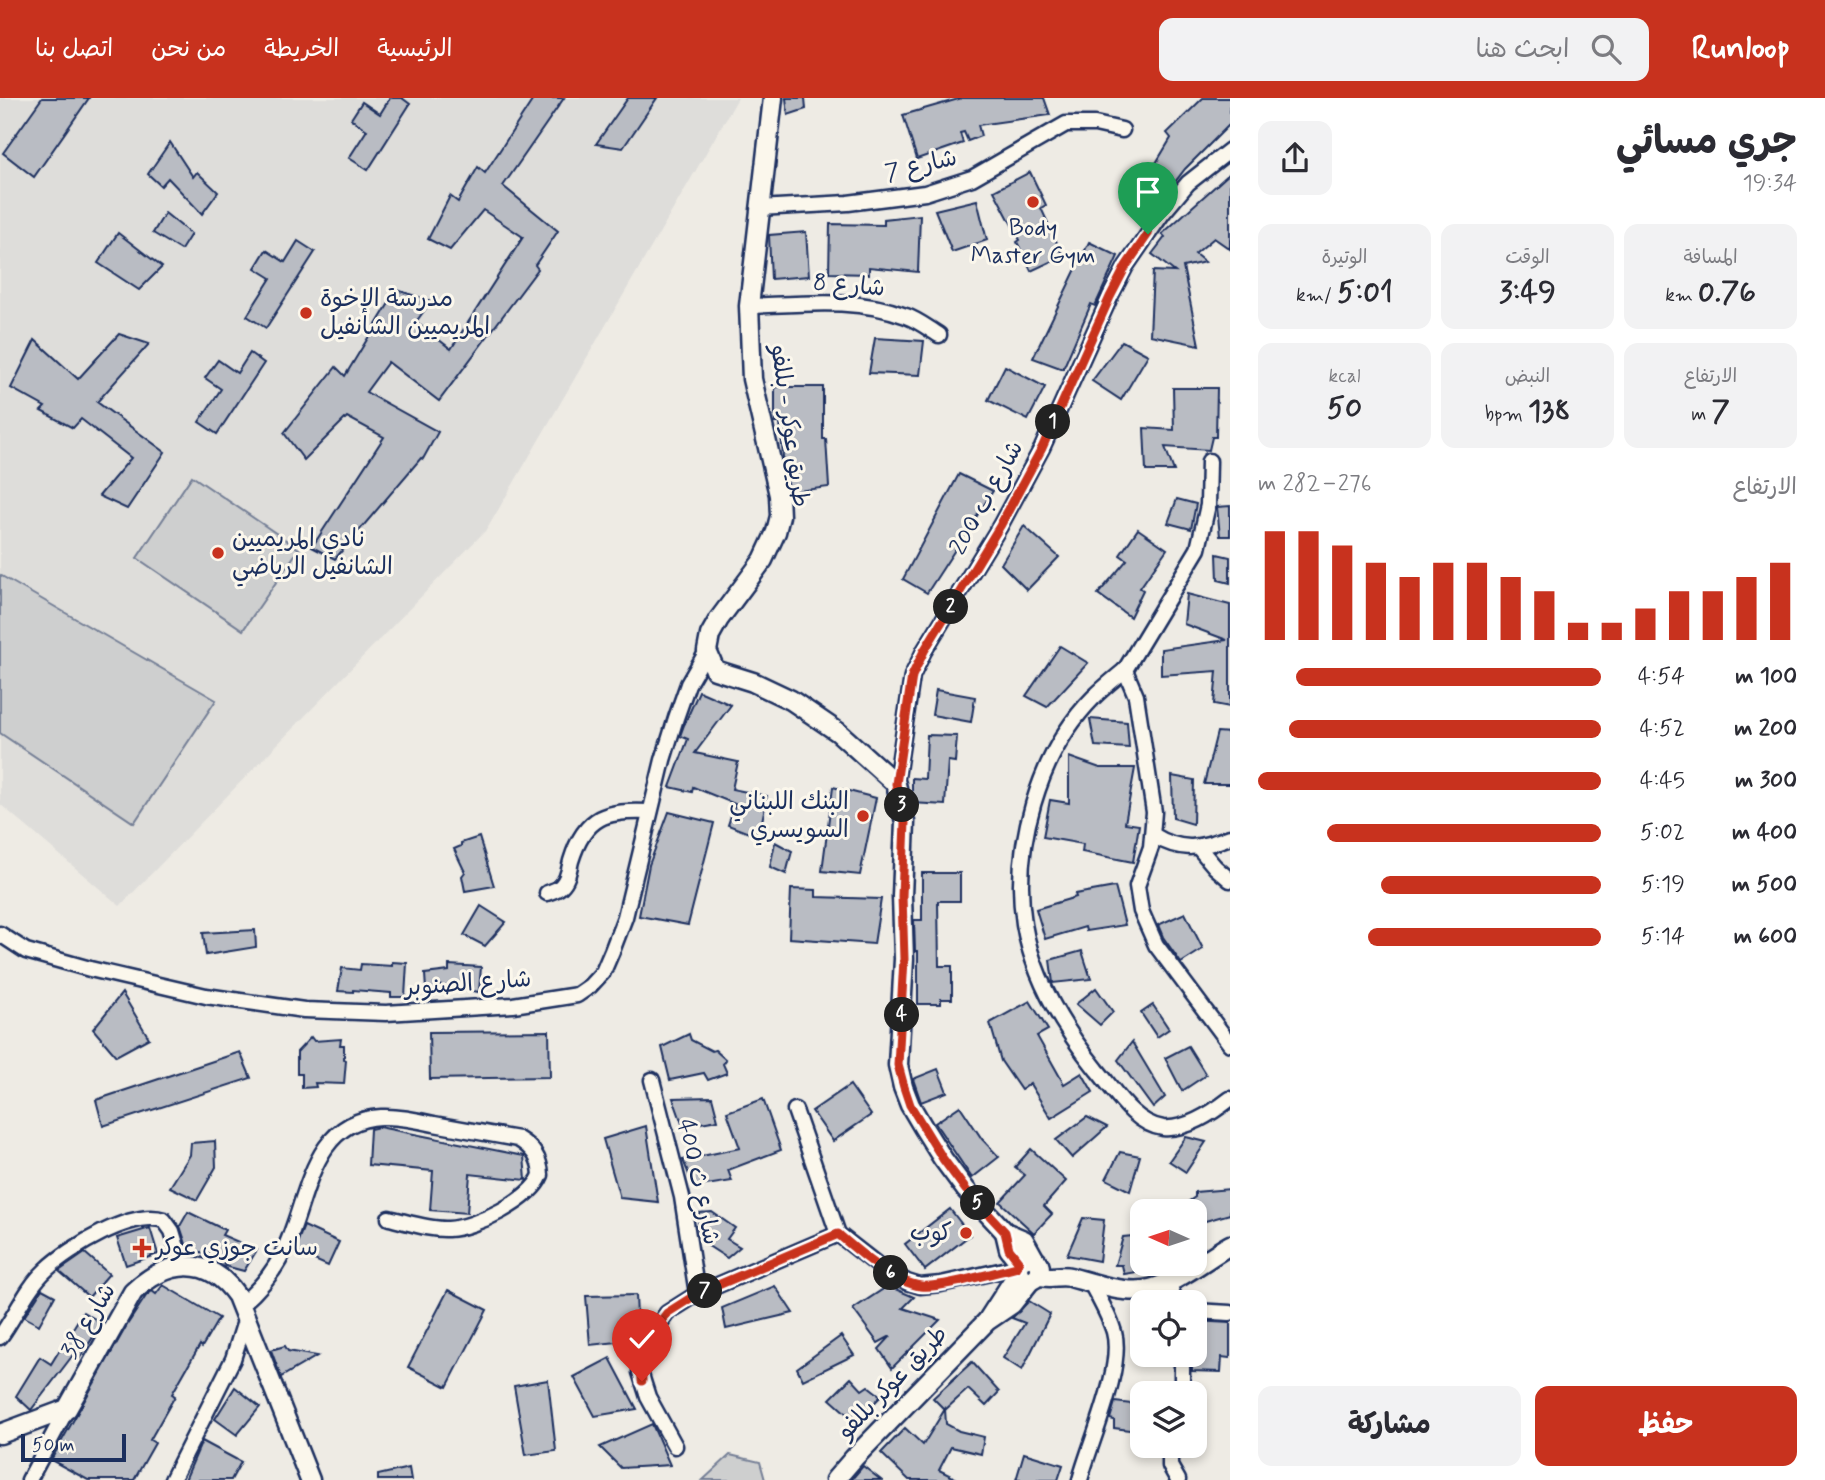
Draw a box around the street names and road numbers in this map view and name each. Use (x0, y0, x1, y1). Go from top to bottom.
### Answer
street label: شارع 7 (882, 143, 960, 189)
street label: شارع 8 (812, 267, 886, 305)
street label: طريق عوكر - بللفو (762, 342, 816, 509)
street label: شارع ب 200 (943, 435, 1031, 561)
street label: شارع الصنوبر (402, 964, 532, 1004)
street label: شارع ث 400 (670, 1116, 726, 1248)
street label: شارع 38 (54, 1278, 124, 1364)
street label: طريق عوكر بللفو (830, 1319, 955, 1447)

